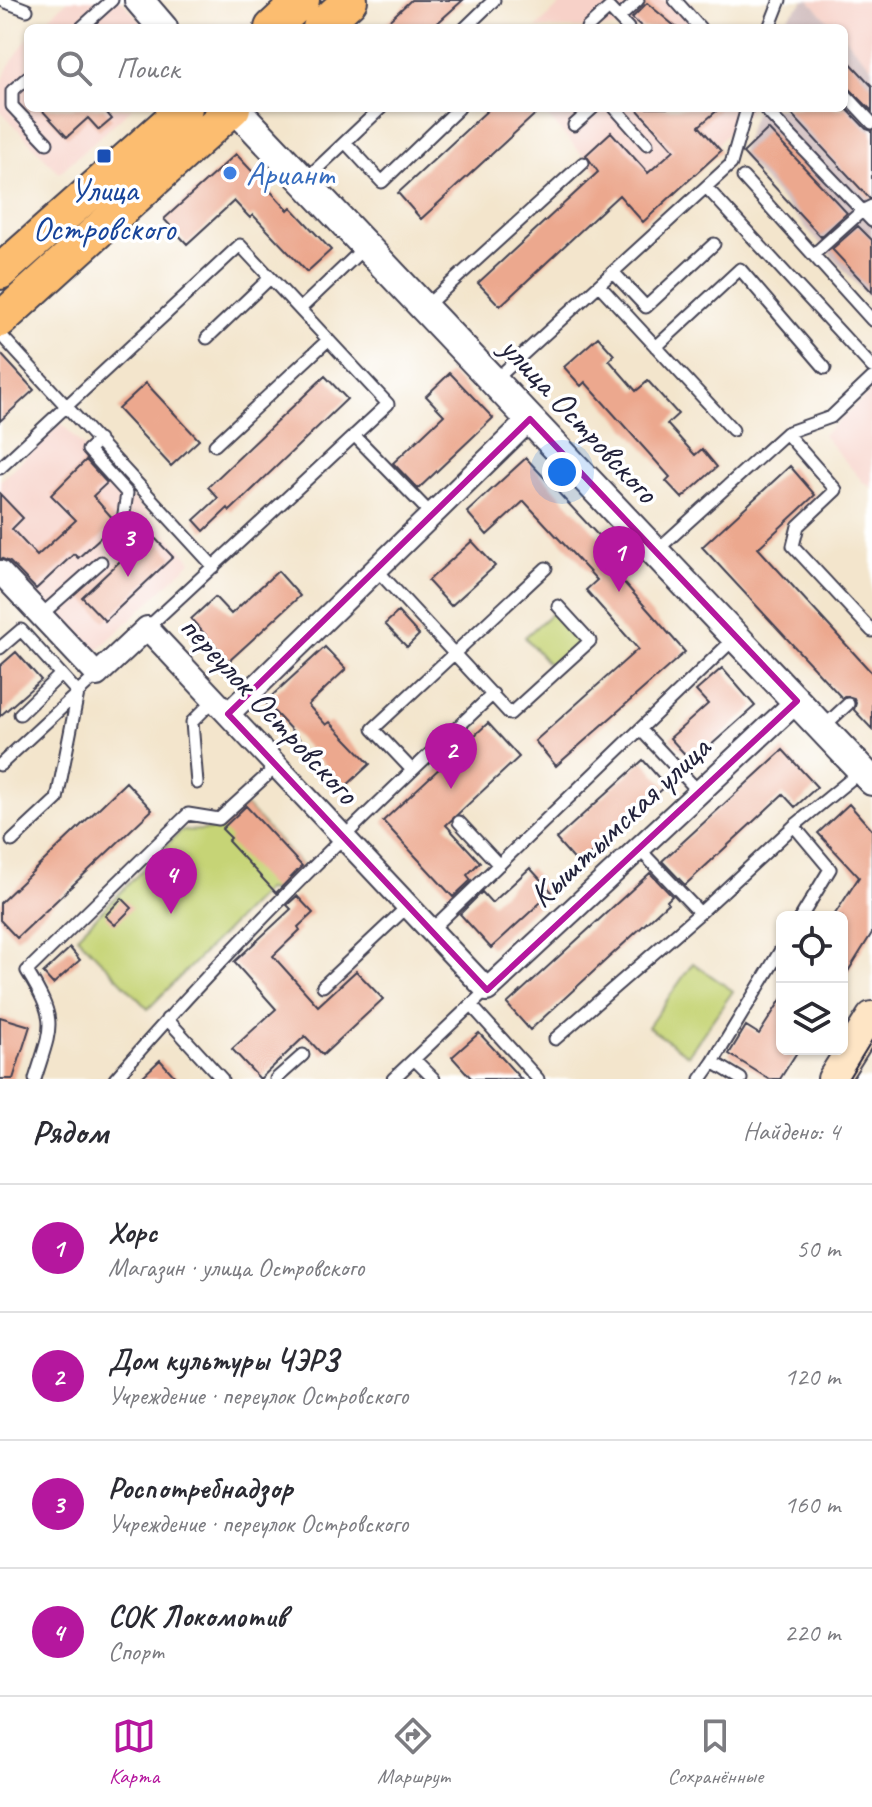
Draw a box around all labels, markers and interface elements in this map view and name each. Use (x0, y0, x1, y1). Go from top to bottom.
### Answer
search box (24, 24, 848, 112)
icon: search (52, 46, 96, 90)
text: Поиск (116, 49, 179, 87)
marker: Улица Островского (95, 147, 113, 165)
place label: Ариант (246, 152, 335, 195)
marker: Ариант (221, 164, 239, 182)
place label: Улица Островского (33, 168, 177, 250)
street label: улица Островского (490, 325, 669, 513)
your location (542, 452, 582, 492)
pin: 3 (102, 511, 154, 577)
pin: 1 (593, 526, 645, 592)
street label: переулок Островского (171, 606, 370, 815)
pin: 2 (425, 723, 477, 789)
street label: Кыштымская улица (520, 725, 721, 916)
pin: 4 (145, 848, 197, 914)
map controls (776, 911, 848, 1055)
button: locate (776, 911, 848, 983)
button: layers (776, 983, 848, 1055)
text: Рядом (32, 1110, 108, 1153)
text: Найдено: 4 (743, 1115, 840, 1148)
text: Хорс (108, 1213, 157, 1251)
text: 1 (52, 1232, 64, 1265)
text: 50 m (796, 1232, 840, 1265)
text: Магазин · улица Островского (108, 1251, 364, 1284)
text: Дом культуры ЧЭРЗ (108, 1341, 338, 1379)
text: 2 (52, 1360, 64, 1393)
text: 120 m (784, 1360, 840, 1393)
text: Учреждение · переулок Островского (108, 1379, 408, 1412)
text: Роспотребнадзор (108, 1469, 293, 1507)
text: 3 (52, 1488, 64, 1521)
text: 160 m (784, 1488, 840, 1521)
text: Учреждение · переулок Островского (108, 1507, 408, 1540)
text: СОК Локомотив (108, 1597, 286, 1635)
text: 4 (52, 1616, 64, 1649)
text: 220 m (784, 1616, 840, 1649)
text: Спорт (108, 1635, 164, 1668)
tab: Карта (109, 1714, 159, 1790)
tab: Маршрут (377, 1714, 450, 1790)
tab: Сохранённые (668, 1714, 763, 1790)

